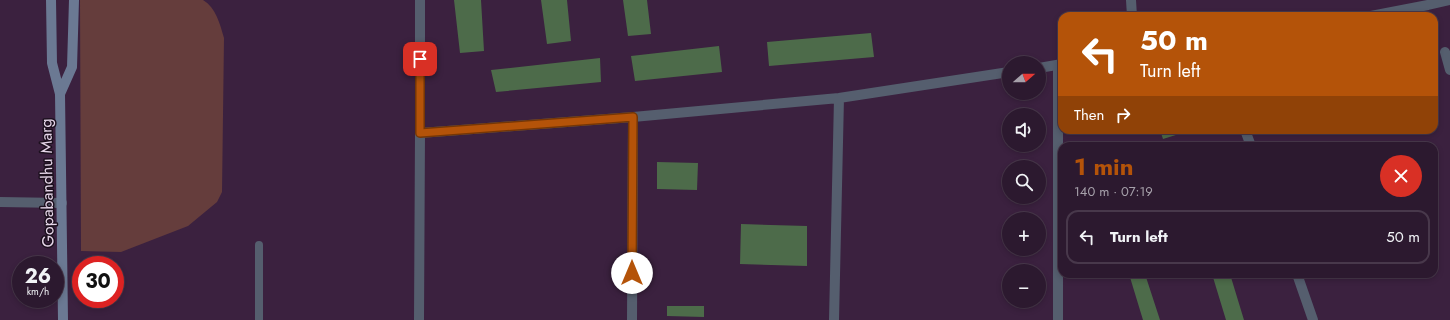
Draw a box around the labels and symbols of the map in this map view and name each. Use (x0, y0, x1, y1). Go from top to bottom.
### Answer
pin (403, 42, 437, 76)
north arrow (1002, 56, 1046, 100)
street label: Gopabandhu Marg (34, 118, 60, 248)
position arrow (611, 252, 653, 294)
speed limit sign: 30 (72, 256, 124, 308)

